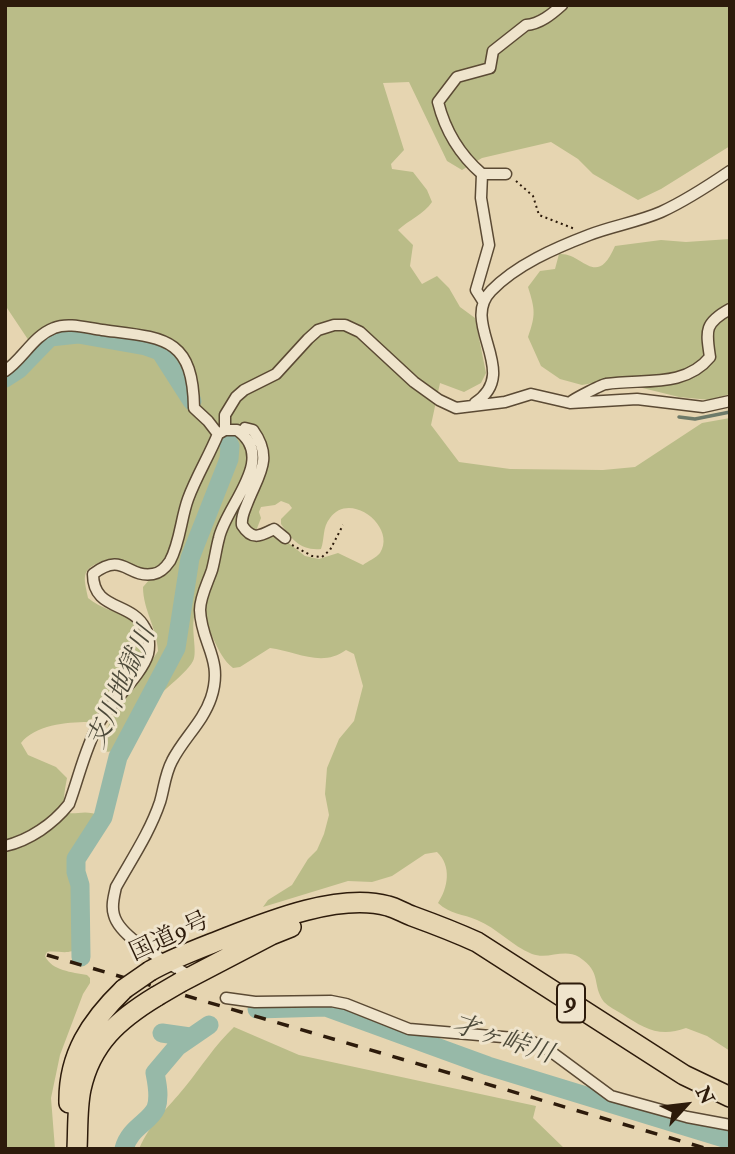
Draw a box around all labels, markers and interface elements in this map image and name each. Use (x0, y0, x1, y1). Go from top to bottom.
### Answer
water label: 支川地獄川 (82, 622, 164, 754)
street label: 国道9号 (126, 907, 214, 969)
road number: 9 (557, 984, 585, 1022)
water label: 才ヶ峠川 (448, 1010, 556, 1072)
north arrow (651, 1070, 721, 1140)
text: N (690, 1082, 719, 1108)

